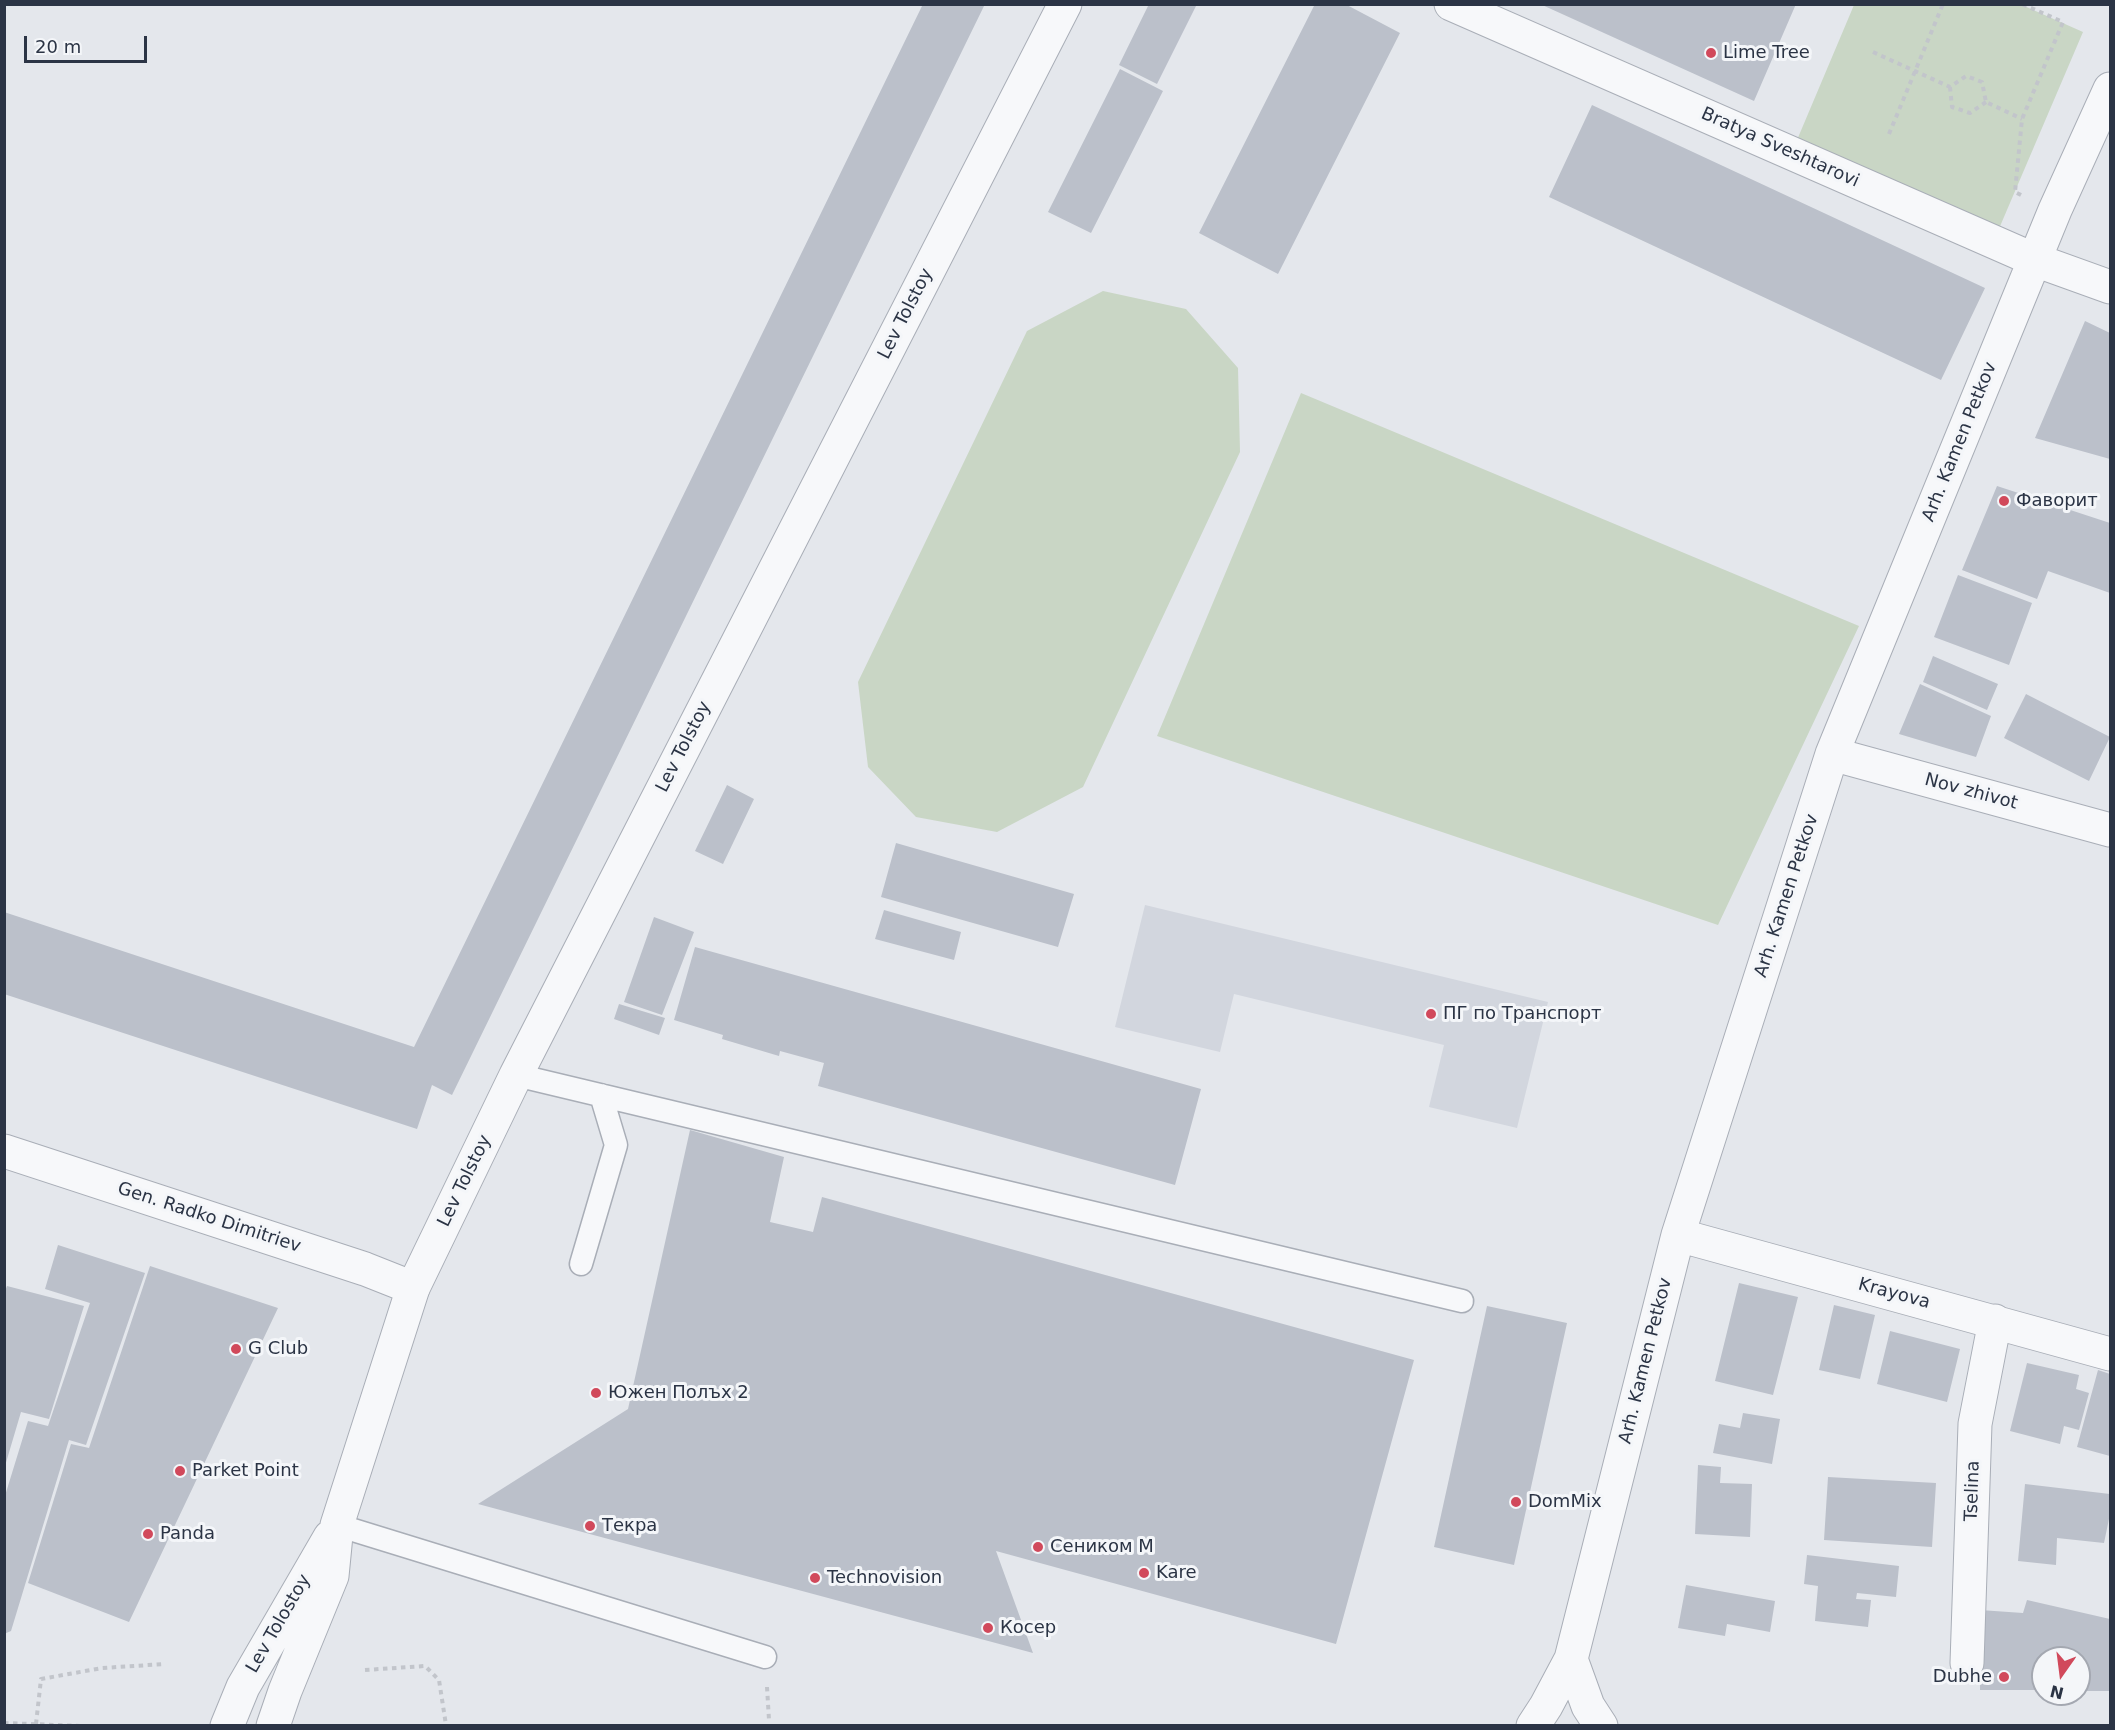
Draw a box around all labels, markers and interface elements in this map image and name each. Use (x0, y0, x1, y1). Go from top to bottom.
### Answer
scale bar (27, 24, 150, 62)
text: 20 m (35, 36, 81, 57)
place label: Lime Tree (1723, 42, 1810, 64)
marker: Lime Tree (1704, 46, 1718, 60)
street label: Bratya Sveshtarovi (1698, 103, 1862, 193)
street label: Lev Tolstoy (874, 265, 938, 363)
street label: Arh. Kamen Petkov (1918, 359, 2002, 525)
place label: Фаворит (2016, 490, 2098, 512)
marker: Фаворит (1997, 494, 2011, 508)
street label: Lev Tolstoy (652, 698, 716, 796)
street label: Nov zhivot (1922, 769, 2020, 815)
street label: Arh. Kamen Petkov (1750, 812, 1824, 980)
place label: ПГ по Транспорт (1443, 1003, 1602, 1025)
marker: ПГ по Транспорт (1424, 1007, 1438, 1021)
street label: Lev Tolstoy (434, 1132, 496, 1230)
street label: Gen. Radko Dimitriev (115, 1178, 303, 1258)
street label: Krayova (1856, 1274, 1932, 1314)
street label: Arh. Kamen Petkov (1615, 1276, 1677, 1446)
place label: G Club (248, 1338, 308, 1360)
marker: G Club (229, 1342, 243, 1356)
place label: Южен Полъх 2 (608, 1382, 749, 1404)
marker: Южен Полъх 2 (589, 1386, 603, 1400)
place label: Parket Point (192, 1460, 299, 1482)
street label: Tselina (1961, 1460, 1985, 1522)
marker: Parket Point (173, 1464, 187, 1478)
place label: DomMix (1528, 1491, 1602, 1513)
marker: DomMix (1509, 1495, 1523, 1509)
place label: Текра (602, 1515, 657, 1537)
marker: Текра (583, 1519, 597, 1533)
place label: Panda (160, 1523, 215, 1545)
marker: Panda (141, 1527, 155, 1541)
place label: Сеником М (1050, 1536, 1154, 1558)
marker: Сеником М (1031, 1540, 1045, 1554)
place label: Kare (1156, 1562, 1197, 1584)
marker: Kare (1137, 1566, 1151, 1580)
place label: Technovision (827, 1567, 942, 1589)
street label: Lev Tolostoy (242, 1571, 316, 1677)
marker: Technovision (808, 1571, 822, 1585)
place label: Косер (1000, 1617, 1056, 1639)
marker: Косер (981, 1621, 995, 1635)
north arrow (2031, 1646, 2091, 1706)
place label: Dubhe (1933, 1666, 1992, 1688)
marker: Dubhe (1997, 1670, 2011, 1684)
text: N (2048, 1681, 2066, 1703)

